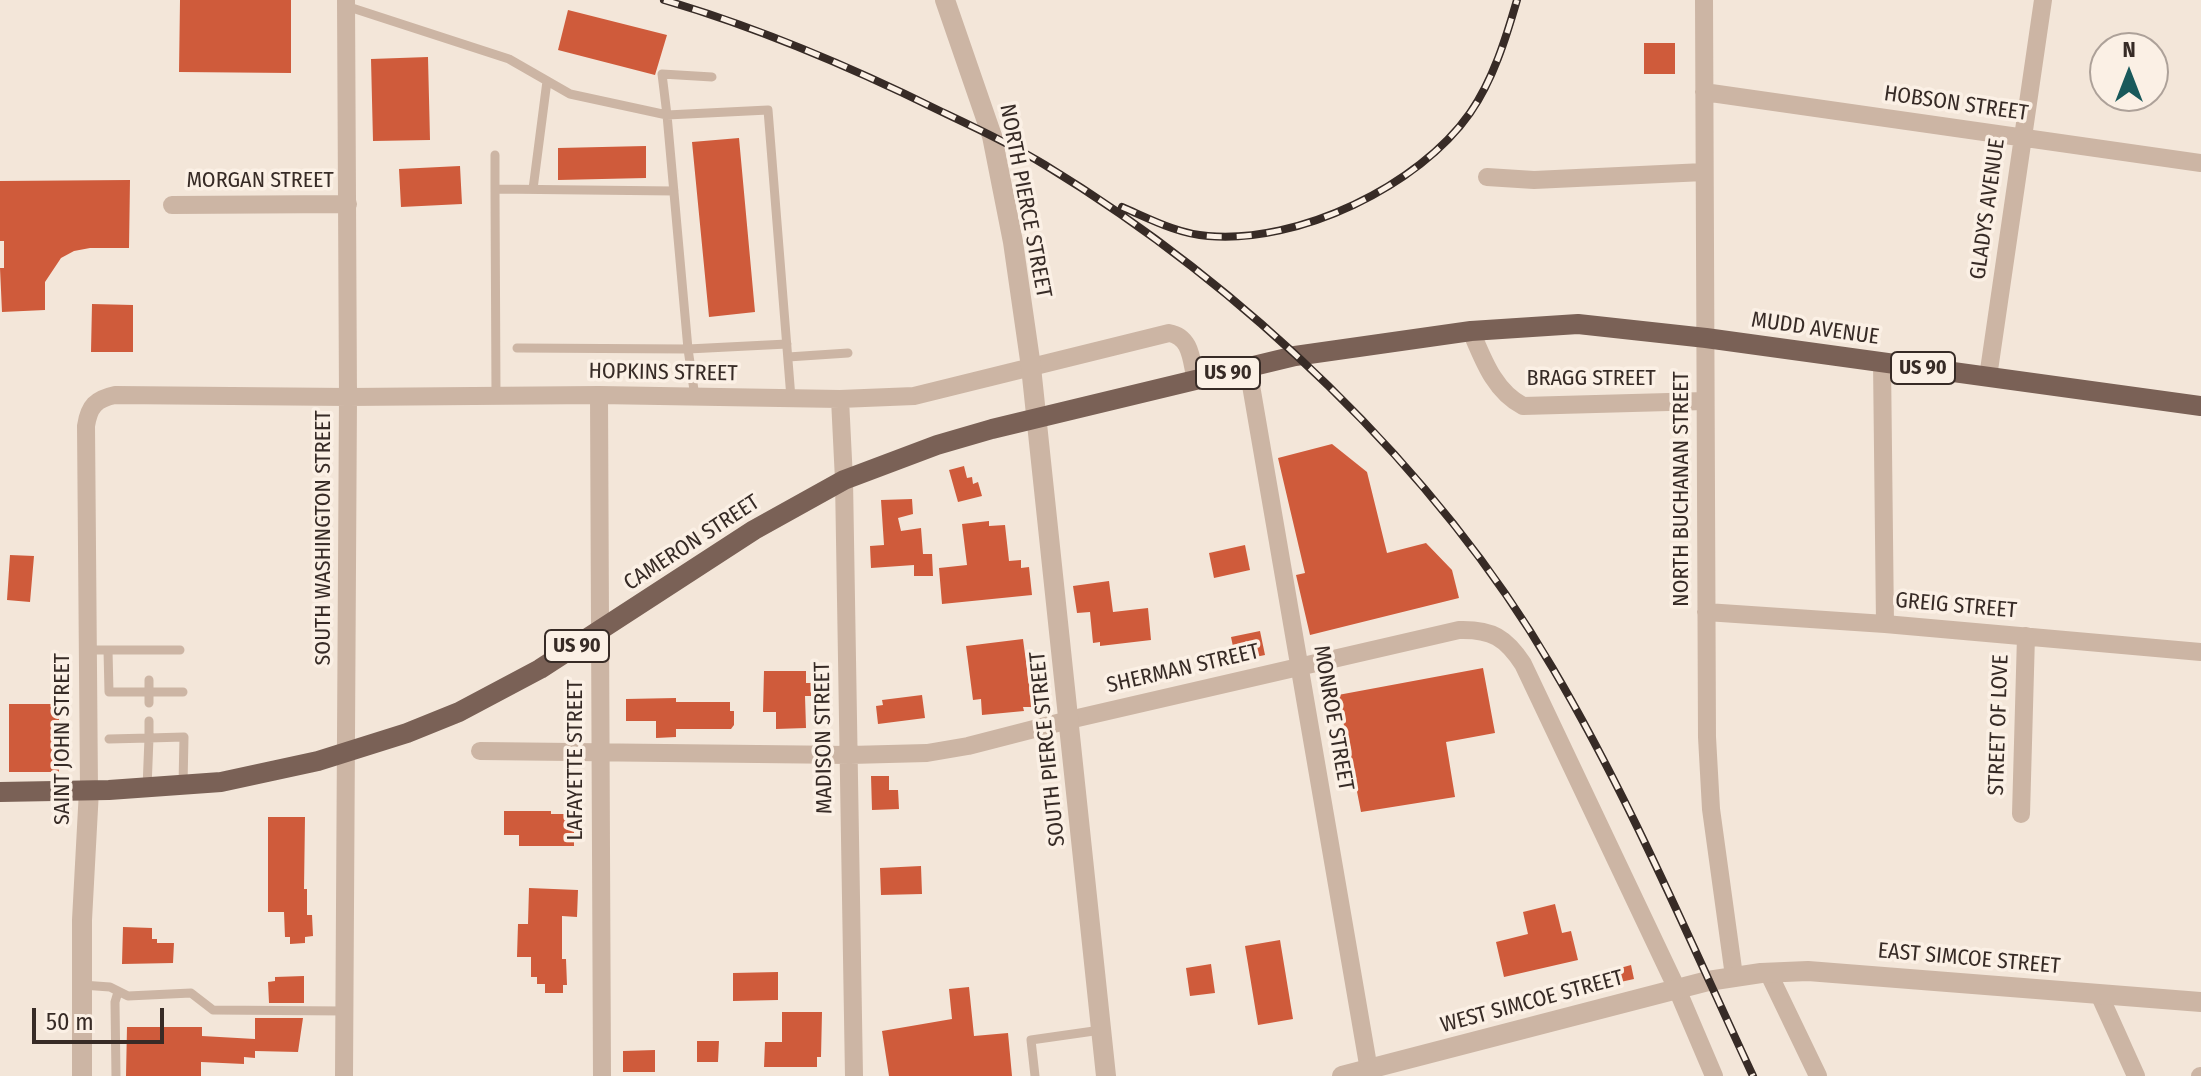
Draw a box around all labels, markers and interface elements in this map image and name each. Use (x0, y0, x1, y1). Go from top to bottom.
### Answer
north arrow (2089, 32, 2169, 112)
text: N (2122, 36, 2136, 63)
street label: HOBSON STREET (1882, 81, 2030, 127)
street label: NORTH PIERCE STREET (993, 102, 1057, 300)
street label: GLADYS AVENUE (1965, 137, 2011, 281)
street label: MORGAN STREET (186, 168, 334, 194)
street label: MUDD AVENUE (1749, 307, 1881, 351)
road number: US 90 (1891, 352, 1955, 384)
road number: US 90 (1196, 357, 1260, 389)
street label: HOPKINS STREET (588, 359, 738, 387)
street label: BRAGG STREET (1526, 366, 1656, 392)
street label: NORTH BUCHANAN STREET (1669, 371, 1695, 607)
street label: SOUTH WASHINGTON STREET (311, 410, 337, 666)
street label: CAMERON STREET (619, 489, 765, 597)
street label: GREIG STREET (1894, 588, 2018, 624)
road number: US 90 (545, 630, 609, 662)
street label: SHERMAN STREET (1104, 639, 1262, 699)
street label: MONROE STREET (1307, 643, 1359, 793)
street label: SOUTH PIERCE STREET (1025, 650, 1071, 848)
street label: SAINT JOHN STREET (50, 653, 76, 825)
street label: STREET OF LOVE (1983, 654, 2015, 796)
street label: MADISON STREET (809, 662, 839, 814)
street label: LAFAYETTE STREET (563, 680, 589, 840)
street label: EAST SIMCOE STREET (1877, 938, 2061, 980)
street label: WEST SIMCOE STREET (1438, 965, 1626, 1039)
scale bar (36, 992, 168, 1042)
text: 50 m (46, 1008, 94, 1036)

